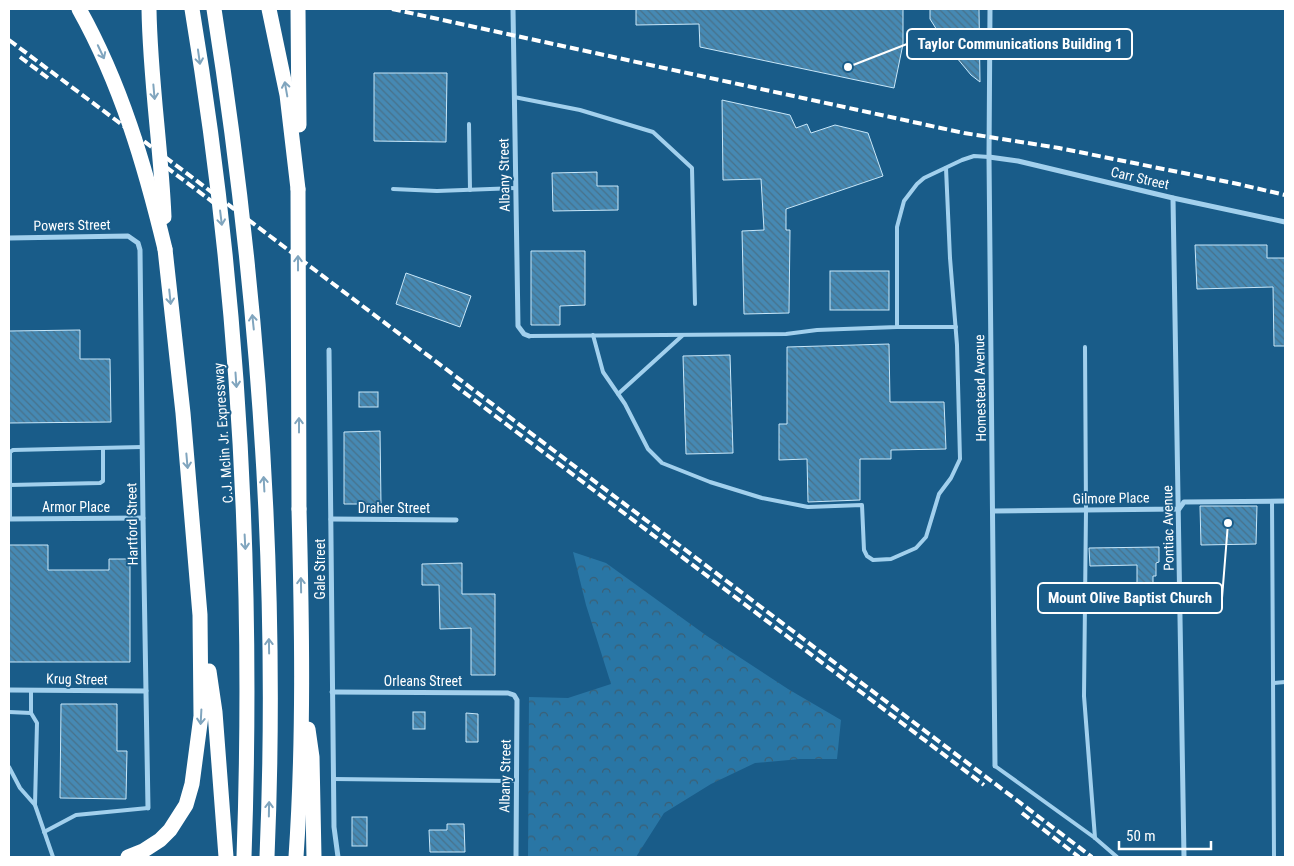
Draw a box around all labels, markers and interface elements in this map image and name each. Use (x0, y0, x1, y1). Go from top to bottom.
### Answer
callout: Taylor Communications Building 1 (907, 29, 1132, 59)
text: Taylor Communications Building 1 (917, 35, 1123, 53)
one-way arrow (97, 44, 106, 59)
one-way arrow (195, 49, 205, 65)
one-way arrow (281, 81, 291, 97)
one-way arrow (150, 84, 159, 100)
street label: Albany Street (495, 138, 513, 212)
street label: Carr Street (1109, 164, 1171, 192)
one-way arrow (216, 210, 226, 226)
street label: Powers Street (33, 216, 111, 234)
one-way arrow (293, 255, 303, 272)
one-way arrow (165, 289, 175, 305)
one-way arrow (248, 314, 258, 330)
street label: Homestead Avenue (971, 334, 989, 442)
street label: C.J. Mclin Jr. Expressway (210, 362, 236, 504)
one-way arrow (231, 371, 241, 387)
one-way arrow (294, 418, 304, 434)
one-way arrow (182, 453, 192, 469)
one-way arrow (259, 476, 269, 492)
street label: Hartford Street (123, 483, 141, 565)
street label: Pontiac Avenue (1159, 485, 1177, 571)
street label: Gilmore Place (1072, 489, 1150, 507)
street label: Armor Place (42, 499, 110, 515)
street label: Draher Street (358, 500, 430, 516)
one-way arrow (241, 534, 250, 550)
street label: Gale Street (312, 539, 328, 599)
one-way arrow (296, 577, 306, 593)
callout: Mount Olive Baptist Church (1038, 583, 1222, 613)
text: Mount Olive Baptist Church (1048, 589, 1212, 607)
one-way arrow (264, 638, 274, 654)
street label: Krug Street (46, 670, 108, 688)
street label: Orleans Street (384, 673, 462, 689)
one-way arrow (196, 708, 205, 724)
street label: Albany Street (496, 739, 514, 813)
one-way arrow (264, 801, 274, 817)
scale bar (1119, 818, 1212, 850)
text: 50 m (1126, 827, 1156, 845)

